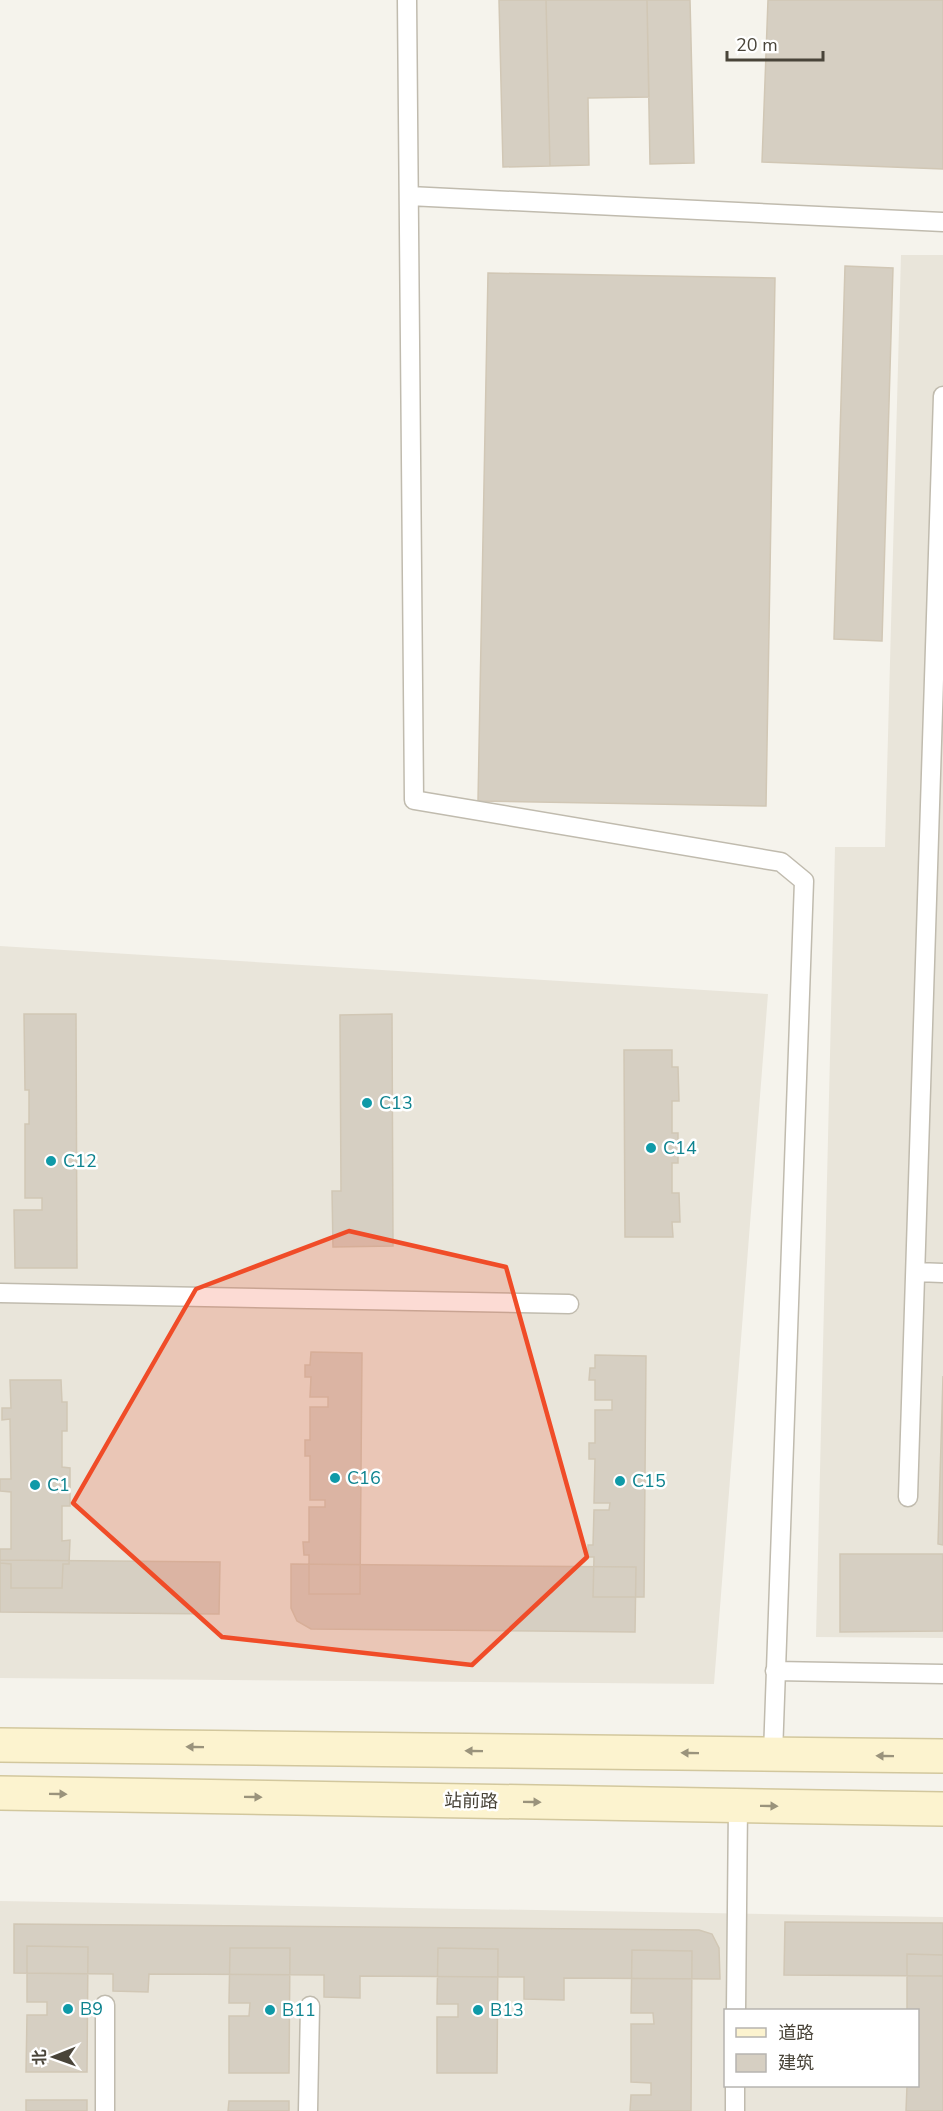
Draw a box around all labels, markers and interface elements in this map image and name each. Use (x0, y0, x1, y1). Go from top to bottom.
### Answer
scale bar (727, 24, 823, 62)
text: 20 m (736, 33, 778, 57)
place label: C13 (379, 1091, 413, 1115)
marker: C13 (360, 1096, 374, 1110)
place label: C14 (663, 1136, 697, 1160)
marker: C14 (644, 1141, 658, 1155)
place label: C12 (63, 1149, 97, 1173)
marker: C12 (44, 1154, 58, 1168)
place label: C16 (347, 1466, 381, 1490)
place label: C15 (632, 1469, 666, 1493)
marker: C16 (328, 1471, 342, 1485)
place label: C1 (47, 1473, 70, 1497)
marker: C15 (613, 1474, 627, 1488)
marker: C1 (28, 1478, 42, 1492)
one-way arrow (185, 1743, 204, 1752)
one-way arrow (464, 1746, 483, 1756)
one-way arrow (680, 1749, 699, 1758)
one-way arrow (875, 1751, 894, 1761)
one-way arrow (49, 1789, 68, 1799)
street label: 站前路 (444, 1789, 498, 1813)
one-way arrow (244, 1792, 263, 1802)
one-way arrow (523, 1797, 542, 1807)
one-way arrow (760, 1801, 779, 1811)
place label: B9 (80, 1997, 103, 2021)
place label: B11 (282, 1998, 316, 2022)
place label: B13 (490, 1998, 524, 2022)
marker: B9 (61, 2002, 75, 2016)
marker: B11 (263, 2003, 277, 2017)
marker: B13 (471, 2003, 485, 2017)
legend (724, 2009, 919, 2087)
text: 道路 (778, 2021, 814, 2045)
north arrow (24, 2027, 84, 2087)
text: 北 (29, 2049, 51, 2065)
text: 建筑 (778, 2051, 814, 2075)

